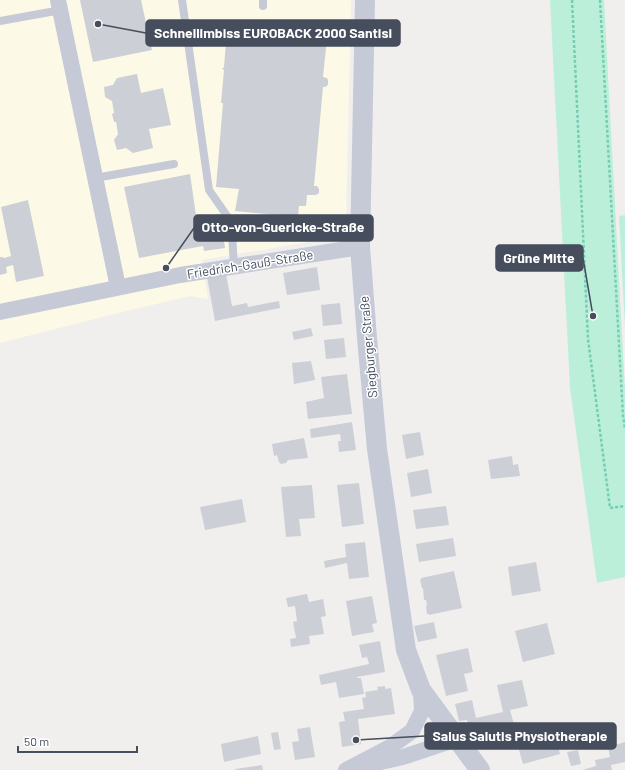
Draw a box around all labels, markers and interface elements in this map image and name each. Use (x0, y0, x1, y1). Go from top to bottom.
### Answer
callout: Schnellimbiss EUROBACK 2000 Santisi (146, 20, 400, 46)
text: Schnellimbiss EUROBACK 2000 Santisi (154, 24, 392, 41)
callout: Otto-von-Guericke-Straße (194, 215, 373, 241)
text: Otto-von-Guericke-Straße (202, 218, 365, 235)
callout: Grüne Mitte (496, 245, 583, 271)
street label: Friedrich-Gauß-Straße (186, 246, 314, 282)
text: Grüne Mitte (503, 249, 575, 266)
street label: Siegburger Straße (356, 295, 380, 399)
callout: Salus Salutis Physiotherapie (425, 723, 616, 749)
text: Salus Salutis Physiotherapie (433, 727, 608, 744)
scale bar (18, 728, 137, 754)
text: 50 m (24, 734, 49, 748)

